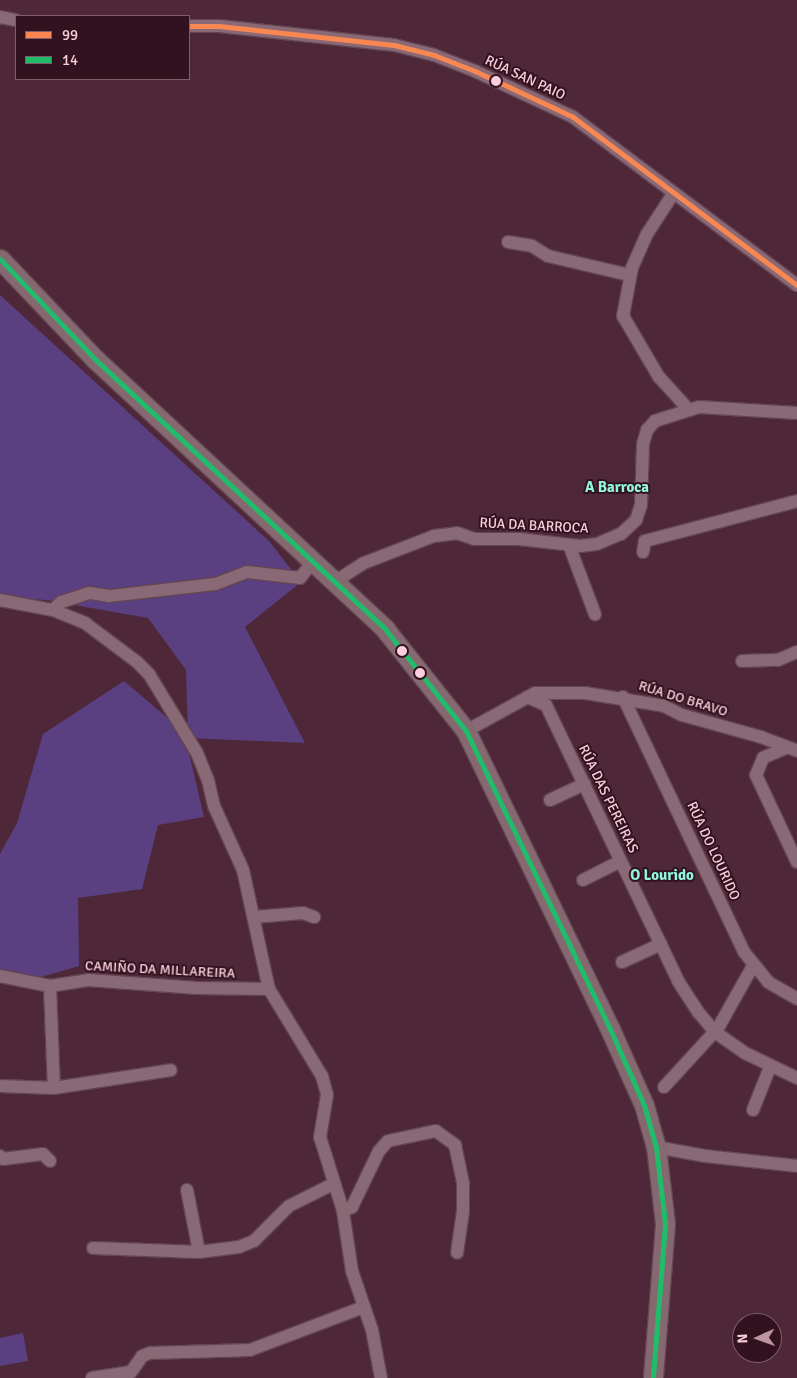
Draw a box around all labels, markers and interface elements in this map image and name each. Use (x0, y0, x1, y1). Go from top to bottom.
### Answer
legend (15, 15, 190, 80)
text: 99 (62, 26, 78, 44)
text: 14 (62, 51, 78, 69)
street label: RÚA SAN PAIO (482, 52, 568, 104)
unlabelled marker (491, 76, 501, 86)
district label: A Barroca (585, 479, 649, 497)
street label: RÚA DA BARROCA (479, 515, 589, 537)
unlabelled marker (397, 646, 407, 656)
unlabelled marker (415, 668, 425, 678)
street label: RÚA DO BRAVO (636, 677, 730, 721)
street label: RÚA DAS PEREIRAS (575, 742, 641, 856)
street label: RÚA DO LOURIDO (683, 799, 743, 903)
district label: O Lourido (630, 867, 694, 885)
street label: CAMIÑO DA MILLAREIRA (84, 958, 236, 982)
north arrow (732, 1313, 782, 1363)
text: N (734, 1333, 751, 1344)

